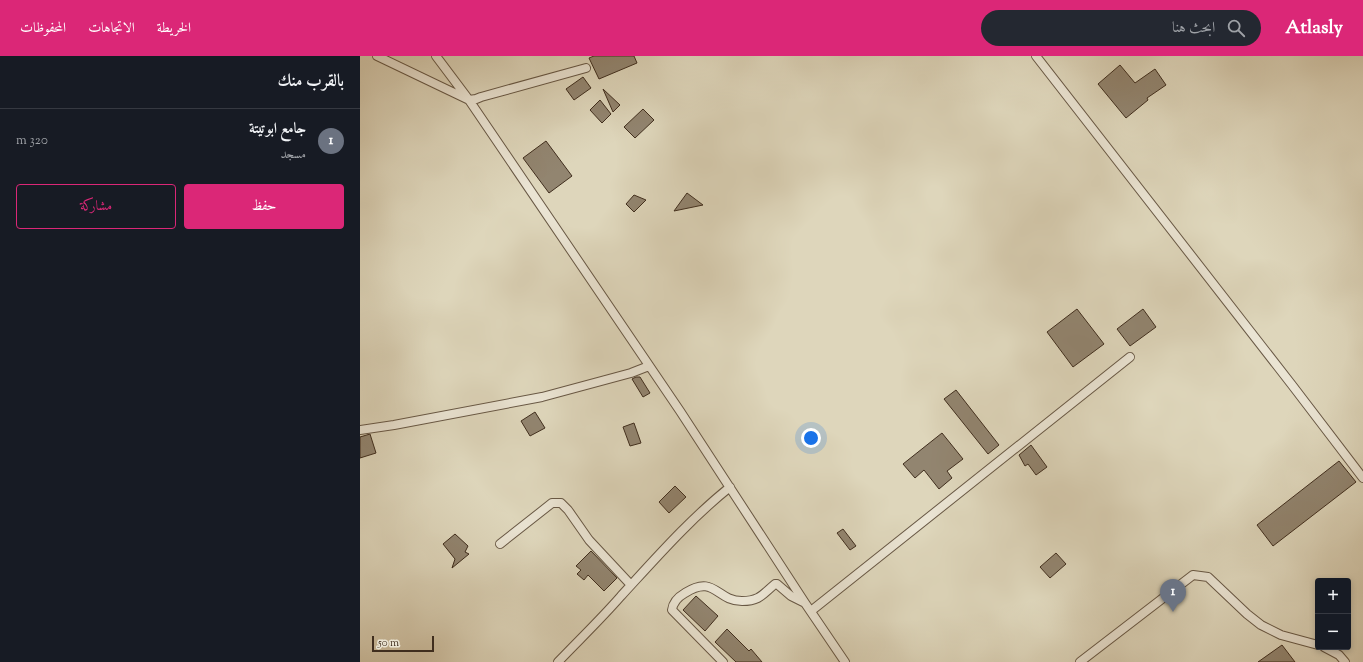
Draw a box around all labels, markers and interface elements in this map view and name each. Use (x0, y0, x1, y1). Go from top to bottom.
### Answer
search box (981, 10, 1261, 46)
text: Atlasly (1285, 15, 1343, 42)
icon: search (1225, 17, 1247, 39)
text: ابحث هنا (1172, 18, 1215, 39)
text: المحفوظات (20, 19, 66, 39)
text: الاتجاهات (88, 19, 135, 39)
text: الخريطة (157, 19, 191, 39)
text: بالقرب منك (278, 70, 344, 94)
text: جامع ابوتيتة (249, 119, 306, 140)
text: 320 m (16, 132, 48, 150)
text: 1 (329, 132, 333, 150)
text: مسجد (280, 146, 306, 164)
button: مشاركة (16, 184, 176, 229)
button: حفظ (184, 184, 344, 229)
your location (801, 428, 821, 448)
map controls (1315, 578, 1351, 650)
button: + (1315, 578, 1351, 614)
pin: 1 (1160, 579, 1186, 612)
button: − (1315, 614, 1351, 650)
scale bar (372, 634, 434, 653)
text: 50 m (378, 635, 399, 651)

